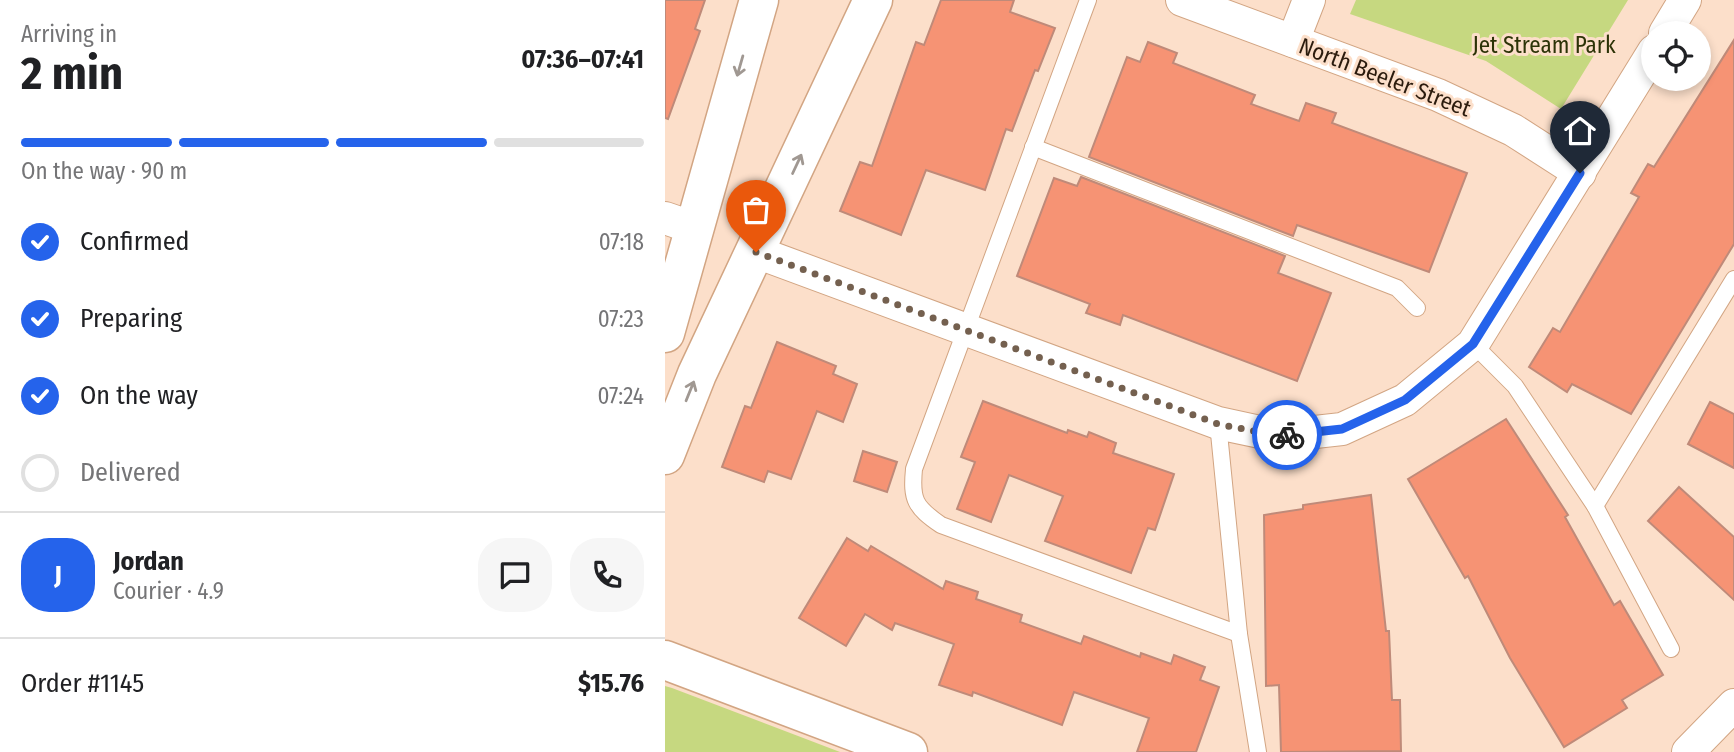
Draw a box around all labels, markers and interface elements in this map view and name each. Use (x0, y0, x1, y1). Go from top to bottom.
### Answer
text: Arriving in (21, 20, 117, 48)
map controls (1641, 21, 1711, 91)
button: locate (1641, 21, 1711, 91)
street label: North Beeler Street (1295, 31, 1475, 123)
park label: Jet Stream Park (1472, 31, 1616, 59)
text: 07:36–07:41 (521, 44, 644, 75)
text: 2 min (21, 46, 123, 101)
one-way arrow (733, 54, 746, 76)
pin (1550, 101, 1610, 173)
icon: home (1561, 112, 1599, 150)
one-way arrow (791, 154, 804, 175)
text: On the way · 90 m (21, 157, 187, 185)
pin (726, 180, 786, 252)
icon: bag (737, 191, 775, 229)
icon: check (21, 223, 59, 261)
text: Confirmed (80, 226, 190, 257)
text: 07:18 (599, 228, 644, 256)
icon: check (21, 300, 59, 338)
text: Preparing (80, 303, 182, 334)
text: 07:23 (598, 305, 644, 333)
icon: check (21, 377, 59, 415)
text: On the way (80, 380, 198, 411)
one-way arrow (684, 381, 697, 403)
text: 07:24 (597, 382, 644, 410)
courier (1252, 400, 1322, 470)
icon: bike (1268, 416, 1306, 454)
text: Delivered (80, 457, 181, 488)
button: chat (478, 538, 552, 612)
button: phone (570, 538, 644, 612)
text: Jordan (113, 546, 184, 577)
text: J (54, 560, 62, 591)
text: Courier · 4.9 (113, 577, 224, 605)
text: Order #1145 (21, 668, 144, 699)
text: $15.76 (578, 668, 644, 699)

